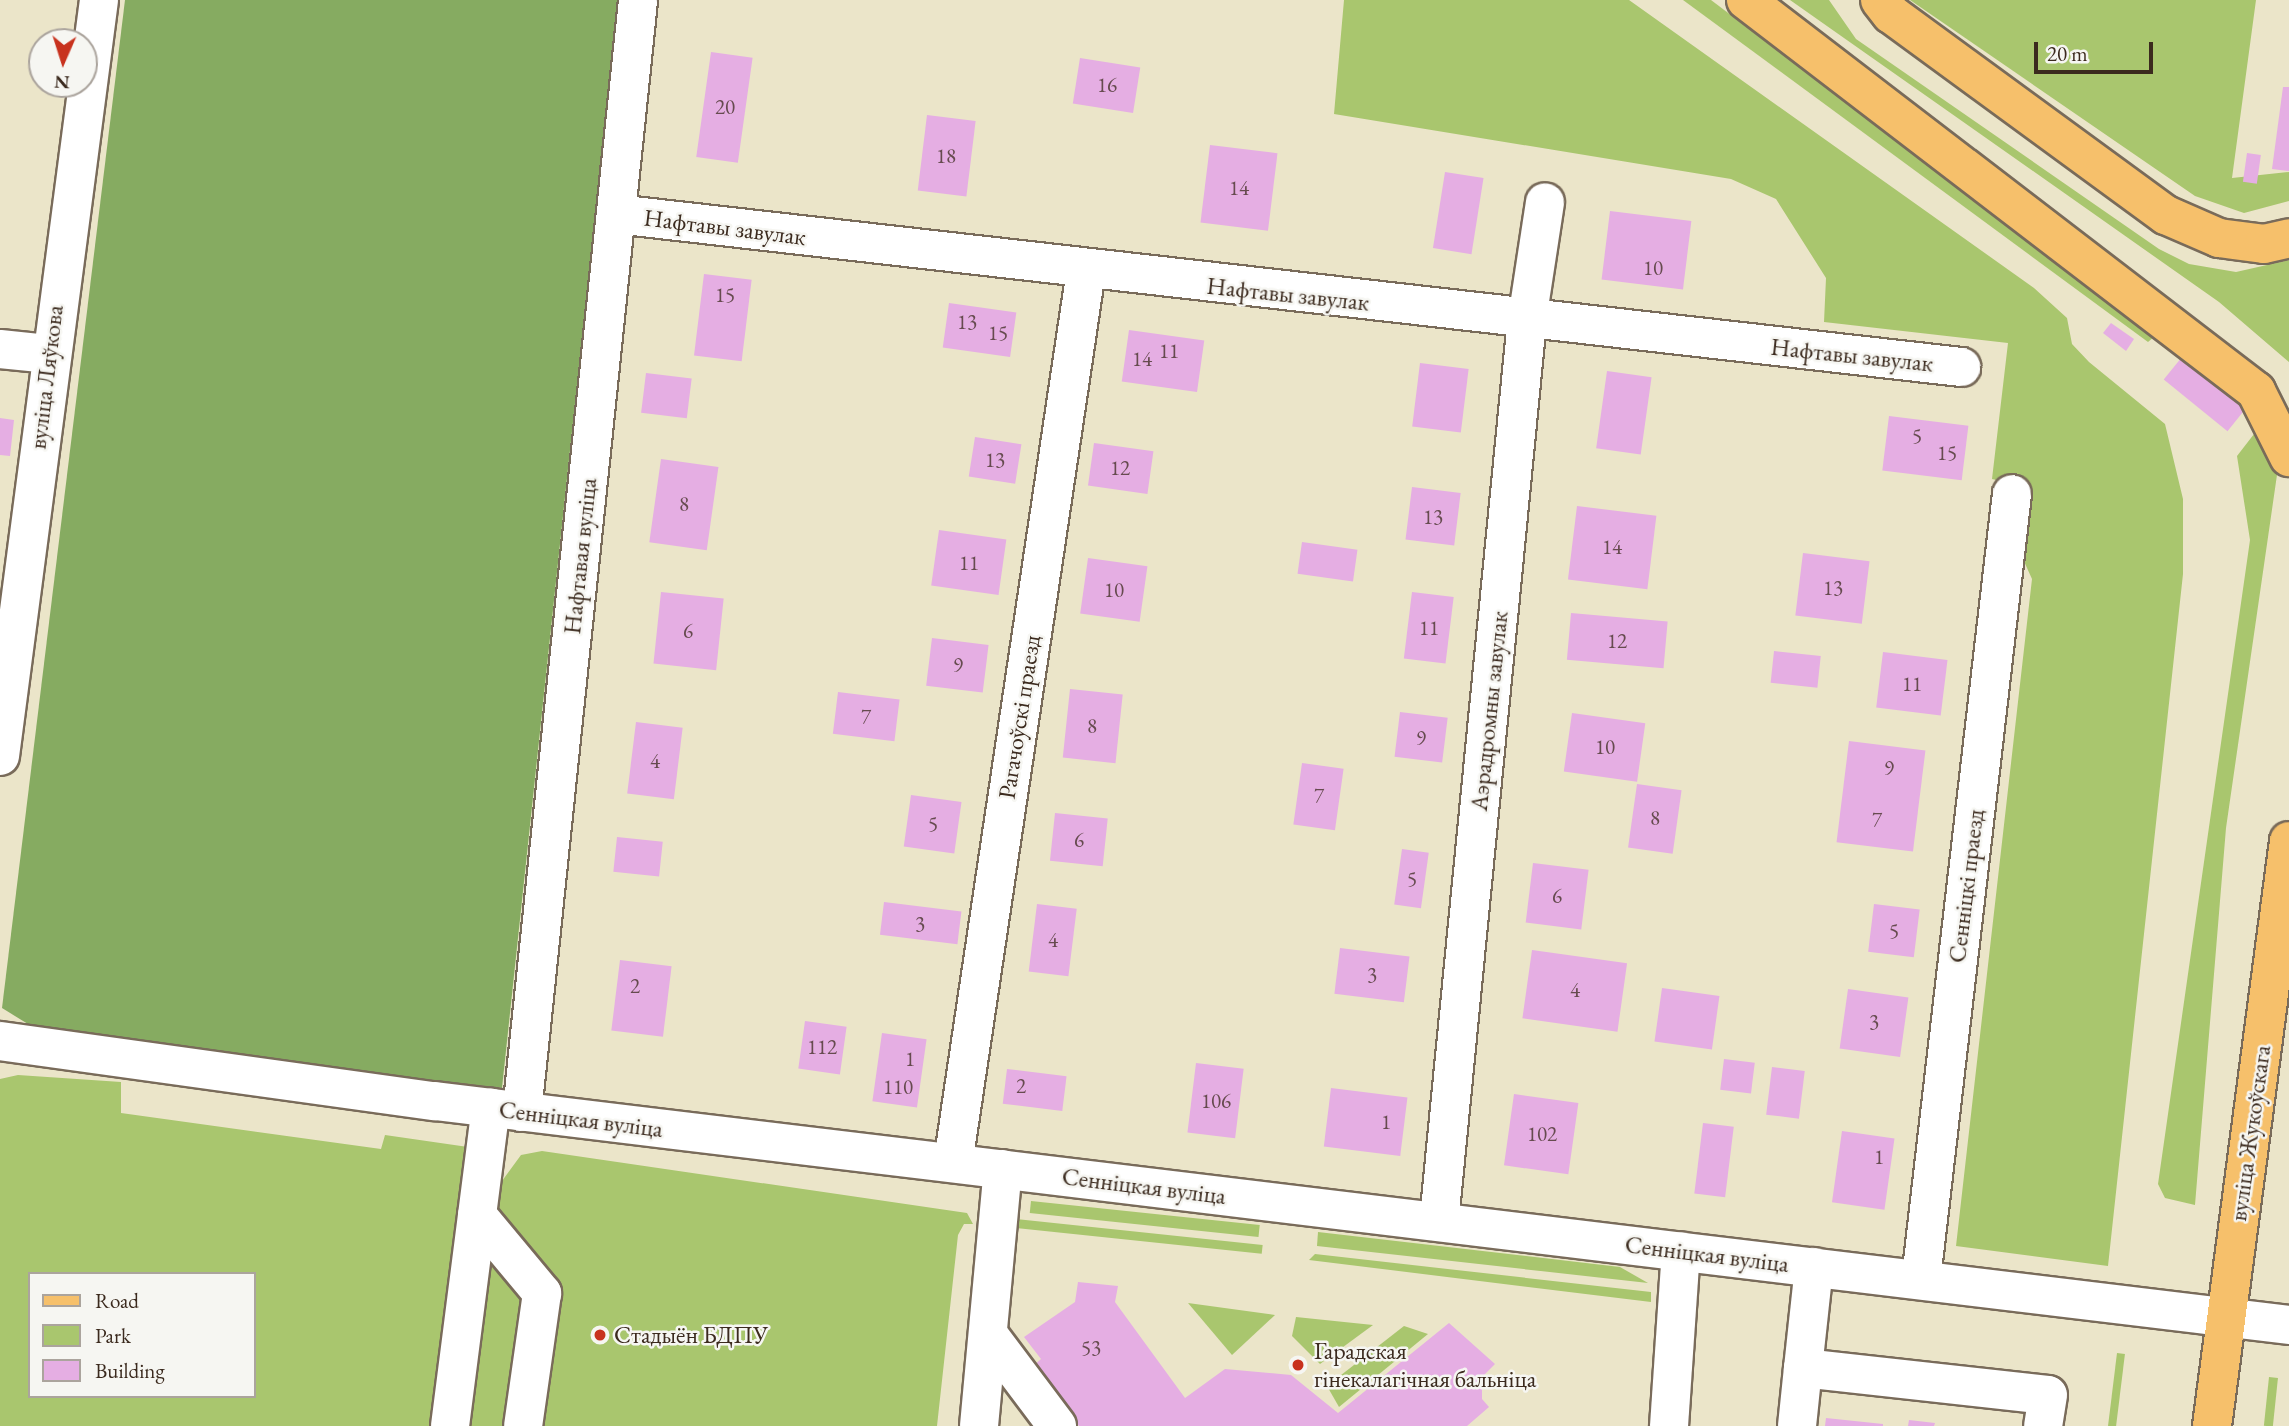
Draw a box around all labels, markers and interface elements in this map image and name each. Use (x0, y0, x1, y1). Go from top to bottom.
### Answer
north arrow (28, 28, 98, 98)
scale bar (2037, 28, 2156, 72)
text: 20 m (2047, 40, 2088, 67)
text: N (54, 70, 70, 95)
house number: 16 (1097, 72, 1117, 98)
house number: 20 (715, 94, 735, 120)
house number: 18 (936, 143, 956, 169)
house number: 14 (1229, 175, 1249, 201)
street label: Нафтавы завулак (642, 203, 808, 251)
house number: 10 (1643, 255, 1663, 281)
street label: Нафтавы завулак (1205, 271, 1371, 317)
house number: 15 (715, 282, 735, 308)
street label: вуліца Ляўкова (23, 303, 69, 451)
house number: 13 (957, 309, 977, 335)
house number: 15 (988, 320, 1008, 346)
street label: Нафтавы завулак (1769, 332, 1935, 378)
house number: 11 (1159, 338, 1179, 364)
house number: 14 (1132, 346, 1152, 372)
house number: 5 (1912, 423, 1922, 449)
house number: 15 (1937, 440, 1957, 466)
house number: 13 (985, 447, 1005, 473)
house number: 12 (1110, 455, 1130, 481)
street label: Нафтавая вуліца (557, 477, 603, 635)
house number: 8 (679, 491, 689, 517)
house number: 13 (1423, 504, 1443, 530)
house number: 14 (1602, 534, 1622, 560)
house number: 11 (959, 550, 979, 576)
house number: 13 (1823, 575, 1843, 601)
house number: 10 (1104, 577, 1124, 603)
street label: Аэрадромны завулак (1464, 610, 1514, 812)
house number: 11 (1419, 615, 1439, 641)
house number: 6 (683, 618, 693, 644)
house number: 12 (1607, 628, 1627, 654)
street label: Рагачоўскі праезд (992, 633, 1046, 801)
house number: 9 (953, 652, 963, 678)
house number: 11 (1902, 671, 1922, 697)
house number: 7 (861, 704, 871, 730)
house number: 8 (1087, 713, 1097, 739)
house number: 9 (1416, 725, 1426, 751)
house number: 10 (1595, 734, 1615, 760)
house number: 4 (650, 748, 660, 774)
house number: 9 (1884, 755, 1894, 781)
house number: 7 (1314, 783, 1324, 809)
house number: 8 (1650, 805, 1660, 831)
house number: 7 (1872, 807, 1882, 833)
street label: Сенніцкі праезд (1942, 808, 1990, 964)
house number: 5 (928, 811, 938, 837)
house number: 6 (1074, 827, 1084, 853)
house number: 5 (1407, 866, 1417, 892)
house number: 6 (1552, 883, 1562, 909)
house number: 3 (915, 911, 925, 937)
house number: 5 (1889, 918, 1899, 944)
house number: 4 (1048, 927, 1058, 953)
house number: 3 (1367, 962, 1377, 988)
house number: 2 (630, 973, 640, 999)
house number: 4 (1570, 977, 1580, 1003)
house number: 3 (1869, 1009, 1879, 1035)
house number: 112 (807, 1034, 837, 1060)
street label: вуліца Жукоўскага (2223, 1043, 2277, 1223)
house number: 1 (905, 1046, 915, 1072)
house number: 2 (1016, 1073, 1026, 1099)
house number: 110 (883, 1074, 913, 1100)
house number: 106 (1201, 1088, 1231, 1114)
street label: Сенніцкая вуліца (497, 1095, 665, 1143)
house number: 1 (1381, 1109, 1391, 1135)
house number: 102 (1527, 1121, 1557, 1147)
house number: 1 (1874, 1144, 1884, 1170)
street label: Сенніцкая вуліца (1060, 1162, 1228, 1210)
street label: Сенніцкая вуліца (1623, 1230, 1791, 1278)
legend (28, 1272, 256, 1398)
text: Road (95, 1287, 139, 1314)
place label: Стадыён БДПУ (614, 1321, 768, 1349)
text: Park (95, 1322, 131, 1349)
marker: Стадыён БДПУ (592, 1327, 608, 1343)
house number: 53 (1081, 1335, 1101, 1361)
place label: Гарадская гінекалагічная бальніца (1314, 1337, 1536, 1393)
marker: Гарадская гінекалагічная бальніца (1288, 1355, 1308, 1375)
text: Building (95, 1357, 165, 1384)

